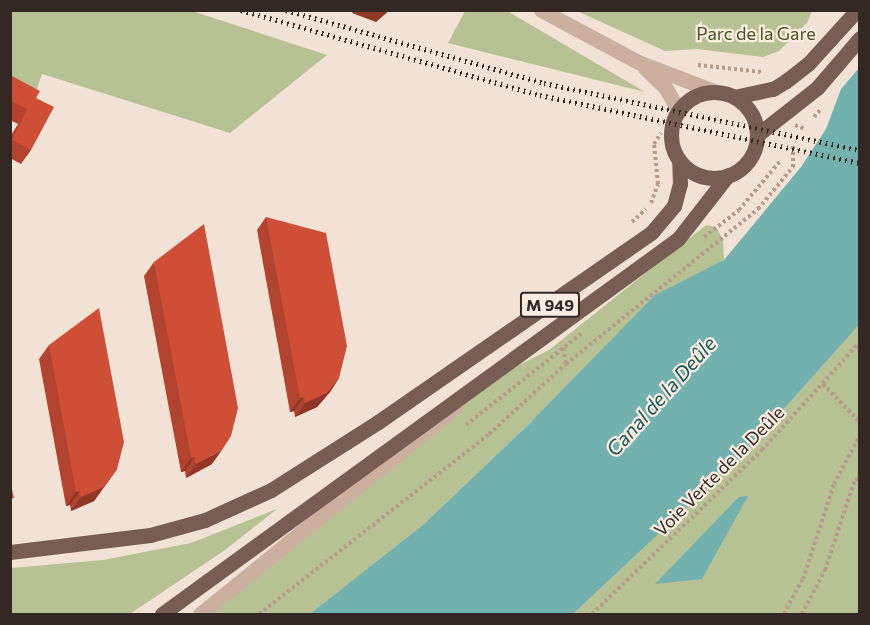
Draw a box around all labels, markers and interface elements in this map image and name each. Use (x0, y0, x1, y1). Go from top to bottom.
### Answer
park label: Parc de la Gare (696, 22, 816, 44)
road number: M 949 (518, 292, 582, 318)
water label: Canal de la Deûle (601, 331, 721, 461)
street label: Voie Verte de la Deûle (649, 401, 789, 541)

